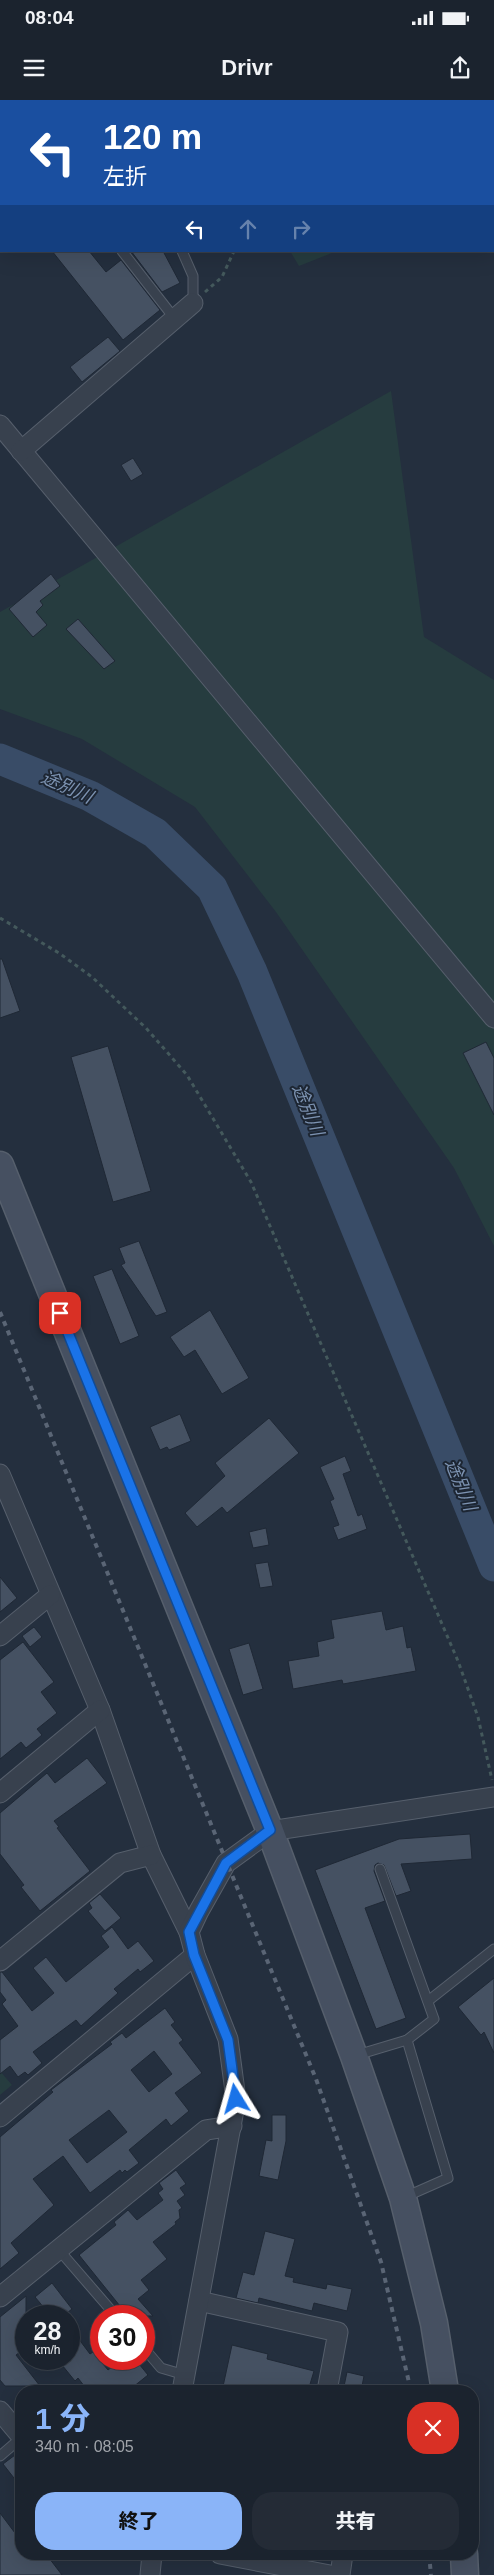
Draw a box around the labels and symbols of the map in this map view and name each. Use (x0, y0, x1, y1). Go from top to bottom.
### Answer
water label: 途別川 (38, 767, 98, 808)
water label: 途別川 (289, 1081, 328, 1141)
pin (39, 1292, 81, 1334)
water label: 途別川 (442, 1456, 481, 1516)
position arrow (209, 2072, 261, 2124)
speed limit sign: 30 (90, 2305, 155, 2370)

